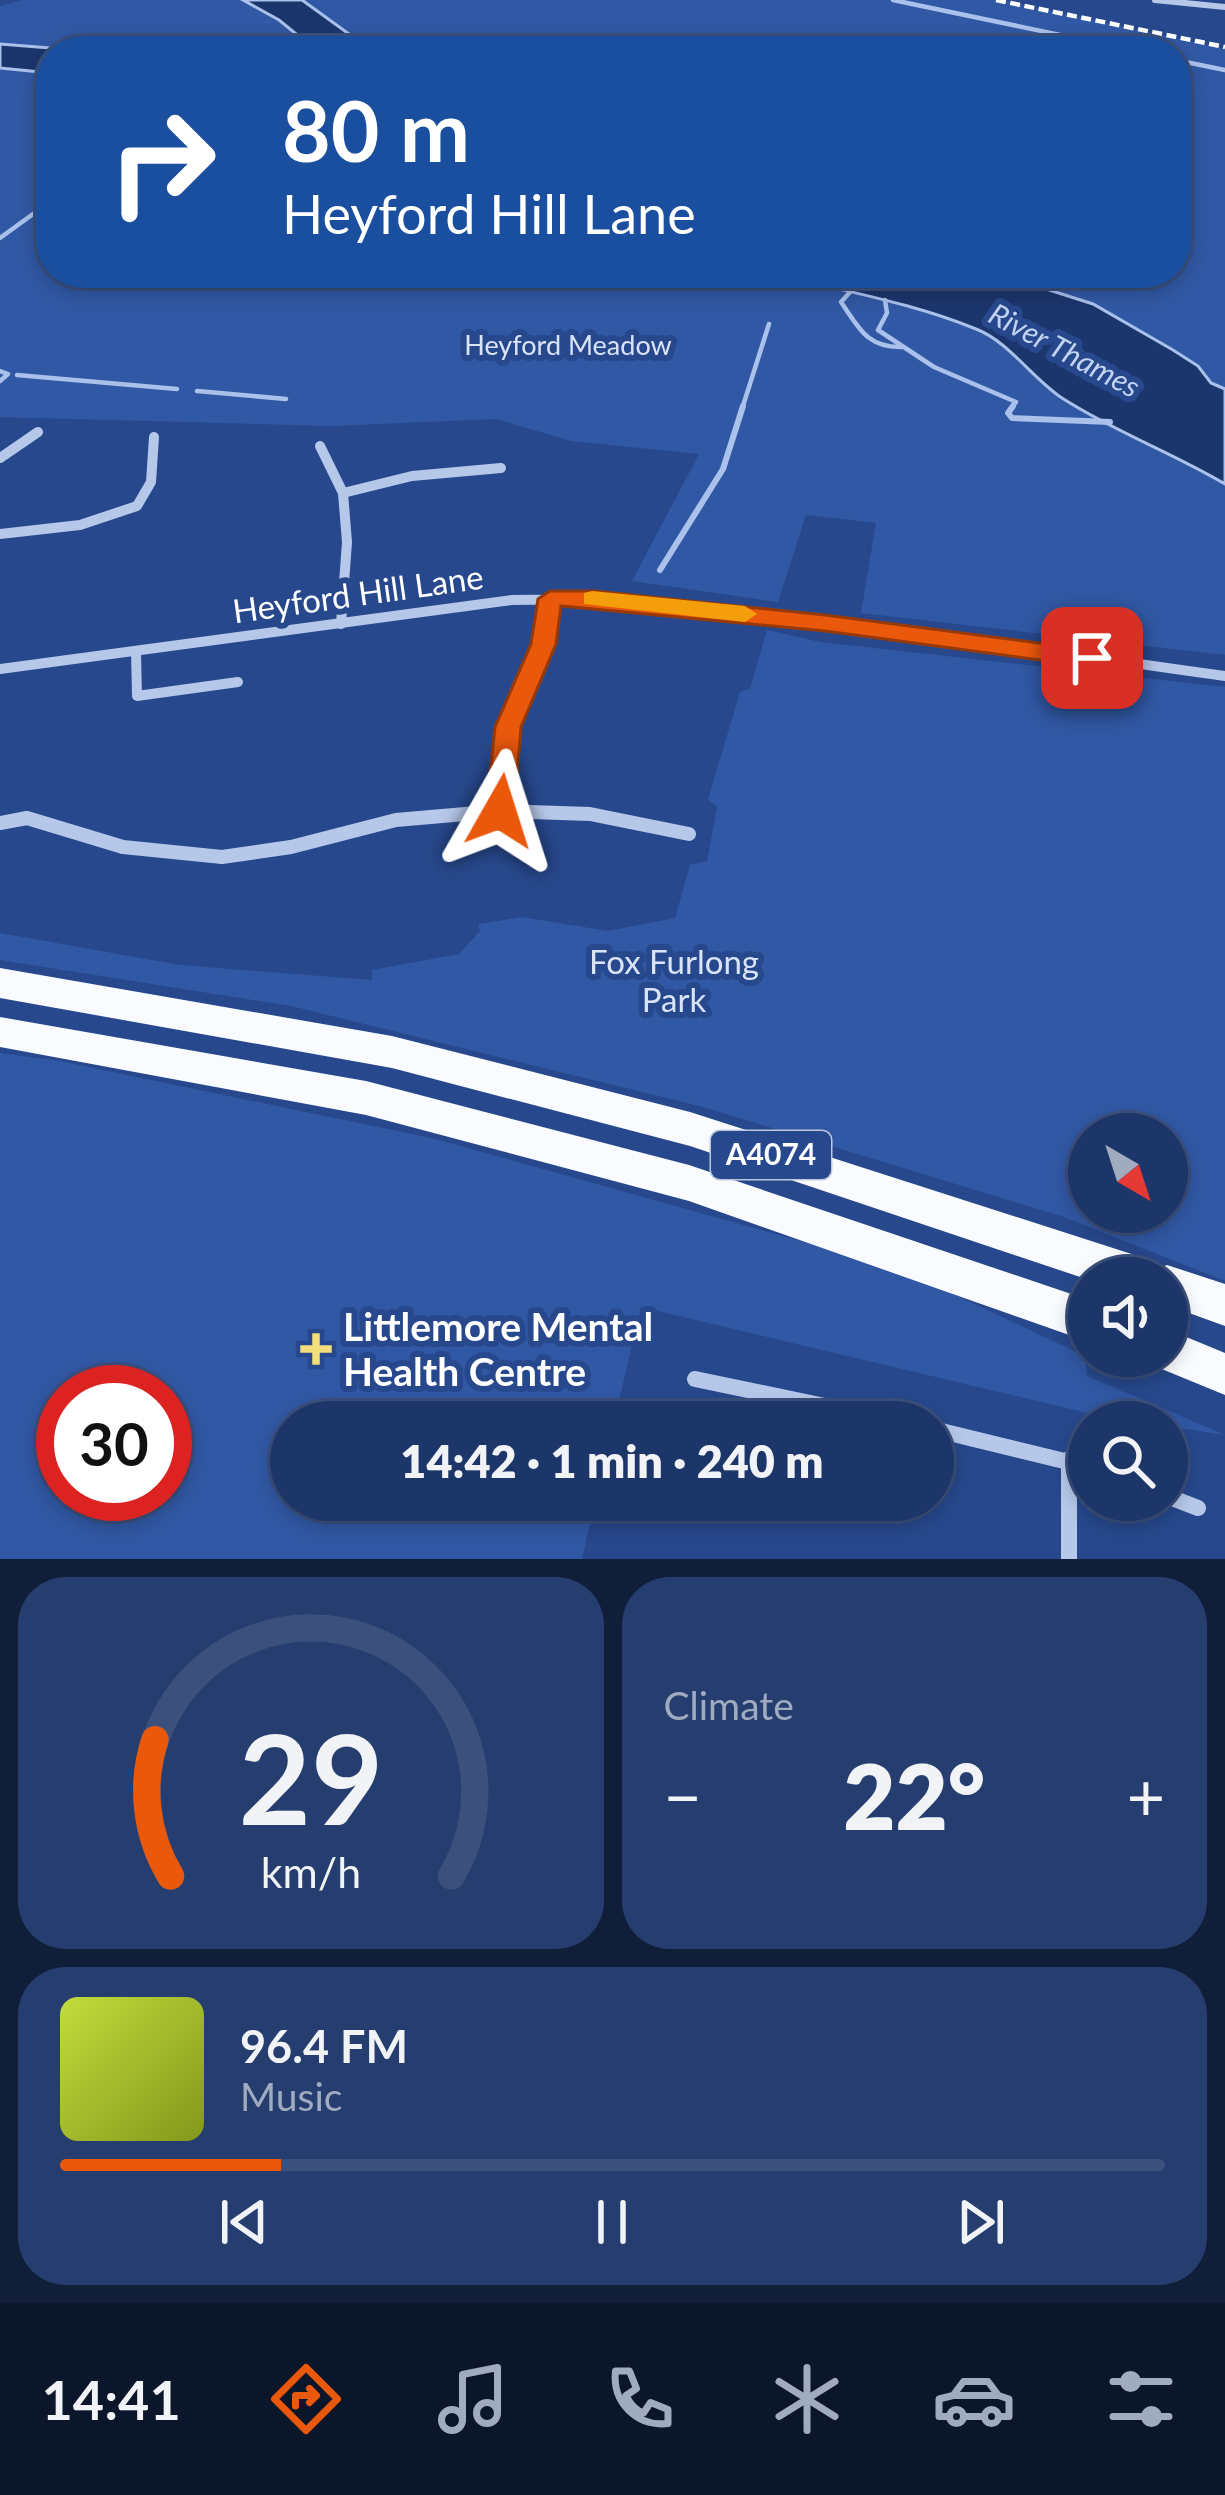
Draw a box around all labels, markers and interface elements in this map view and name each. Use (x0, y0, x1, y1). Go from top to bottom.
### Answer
text: 80 m (282, 79, 470, 180)
icon: right (84, 84, 240, 240)
text: Heyford Hill Lane (282, 181, 696, 246)
water label: River Thames (983, 294, 1147, 404)
park label: Heyford Meadow (464, 328, 672, 361)
street label: Heyford Hill Lane (230, 556, 486, 630)
pin (1041, 607, 1143, 709)
icon: arrive (1059, 625, 1125, 691)
position arrow (437, 748, 563, 874)
park label: Fox Furlong Park (589, 941, 759, 1019)
north arrow (1068, 1113, 1188, 1233)
map controls (1068, 1113, 1188, 1521)
road number: A4074 (711, 1131, 831, 1179)
button: sound (1068, 1257, 1188, 1377)
place label: Littlemore Mental Health Centre (343, 1303, 653, 1394)
marker: Littlemore Mental Health Centre (300, 1333, 332, 1365)
speed limit sign: 30 (36, 1365, 192, 1521)
button: search (1068, 1401, 1188, 1521)
text: 14:42 · 1 min · 240 m (400, 1434, 824, 1488)
text: Climate (664, 1682, 794, 1728)
text: 29 (238, 1702, 383, 1852)
text: 22° (843, 1741, 985, 1849)
text: − (664, 1756, 702, 1835)
text: + (1127, 1756, 1165, 1835)
text: km/h (261, 1846, 361, 1897)
text: 96.4 FM (240, 2019, 408, 2073)
text: Music (240, 2073, 342, 2119)
icon: previous (211, 2189, 277, 2255)
icon: pause (579, 2189, 645, 2255)
icon: next (948, 2189, 1014, 2255)
icon: directions (264, 2357, 348, 2441)
icon: music (431, 2357, 515, 2441)
icon: phone (598, 2357, 682, 2441)
icon: climate (765, 2357, 849, 2441)
icon: car (932, 2357, 1016, 2441)
icon: filters (1099, 2357, 1183, 2441)
text: 14:41 (42, 2367, 181, 2432)

